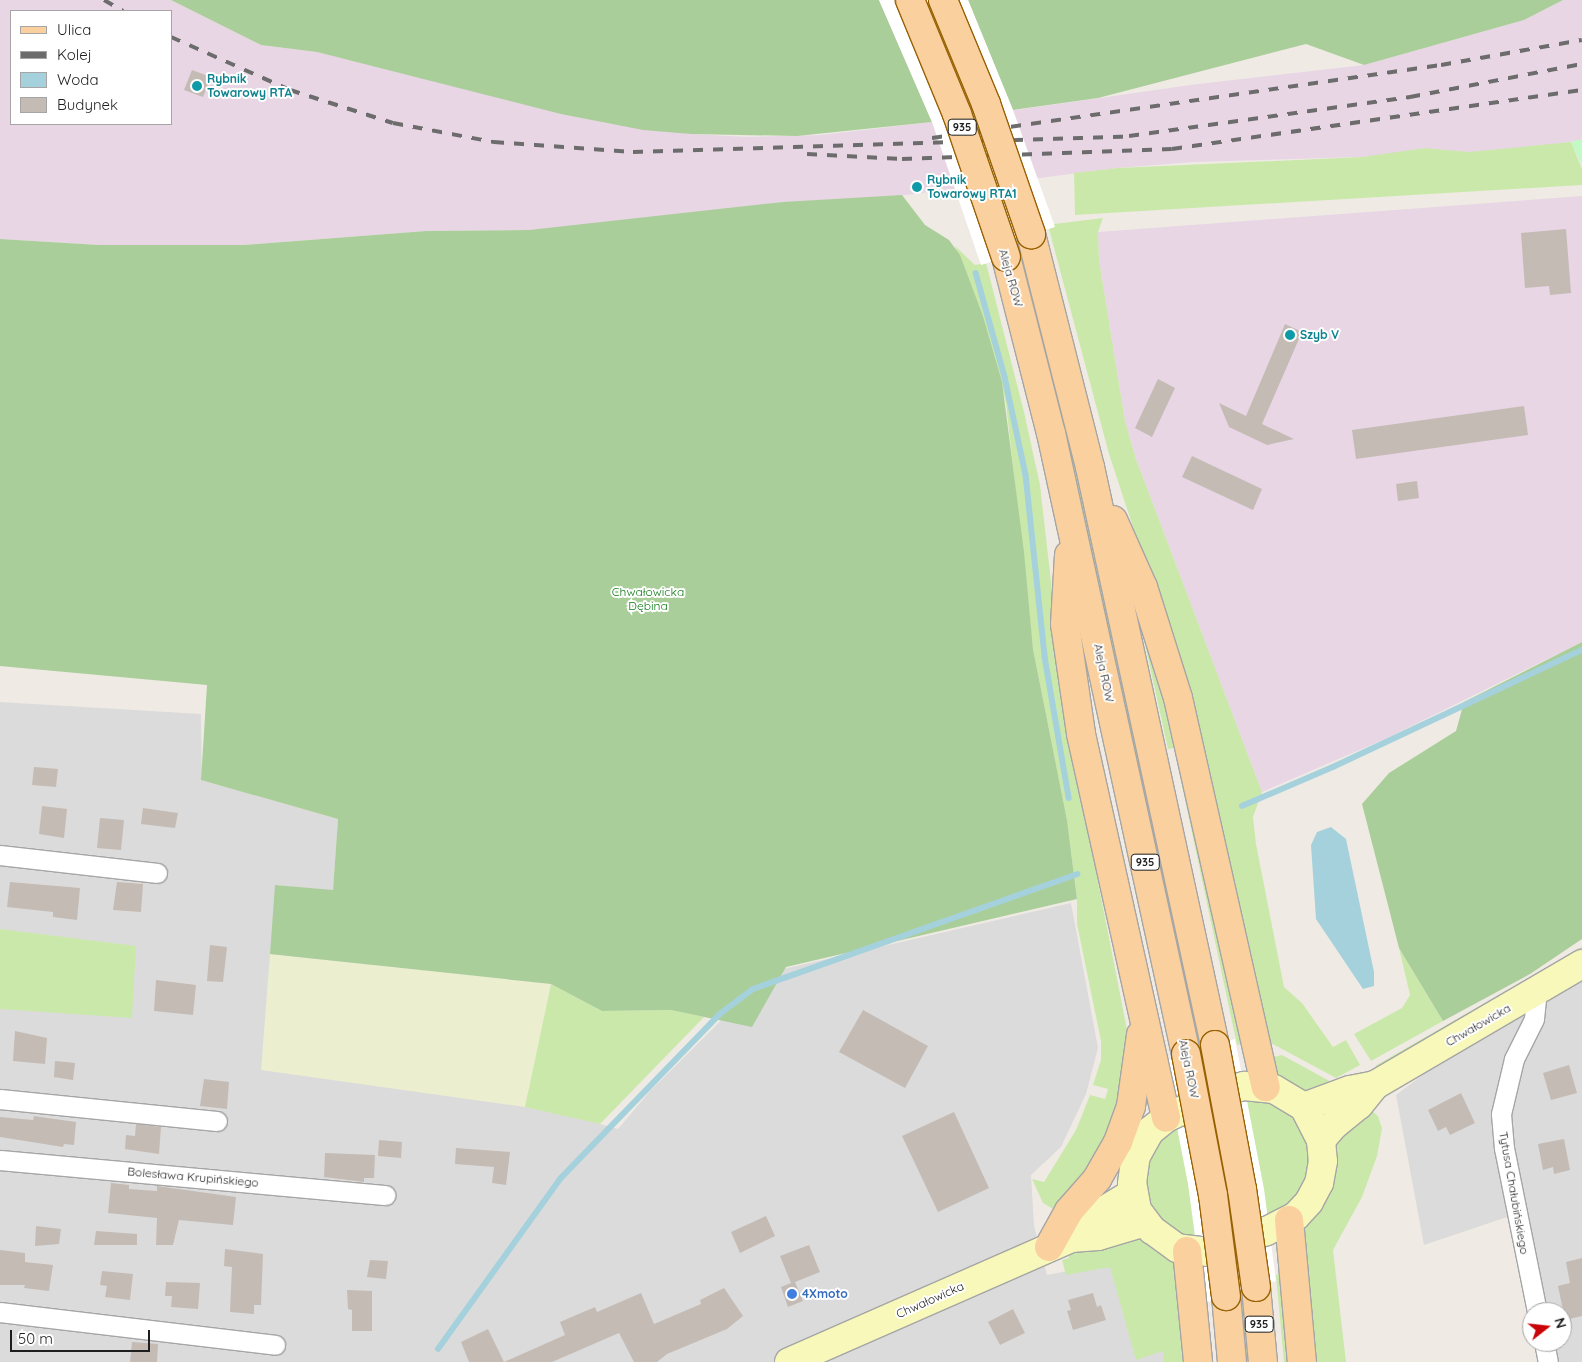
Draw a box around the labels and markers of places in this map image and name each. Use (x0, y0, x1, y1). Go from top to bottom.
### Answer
place label: Rybnik Towarowy RTA (207, 72, 292, 100)
marker: Rybnik Towarowy RTA (191, 80, 203, 92)
place label: Rybnik Towarowy RTA1 (927, 173, 1017, 201)
marker: Rybnik Towarowy RTA1 (911, 181, 923, 193)
place label: Szyb V (1300, 328, 1339, 342)
marker: Szyb V (1284, 329, 1296, 341)
place label: 4Xmoto (802, 1287, 848, 1301)
marker: 4Xmoto (786, 1288, 798, 1300)

